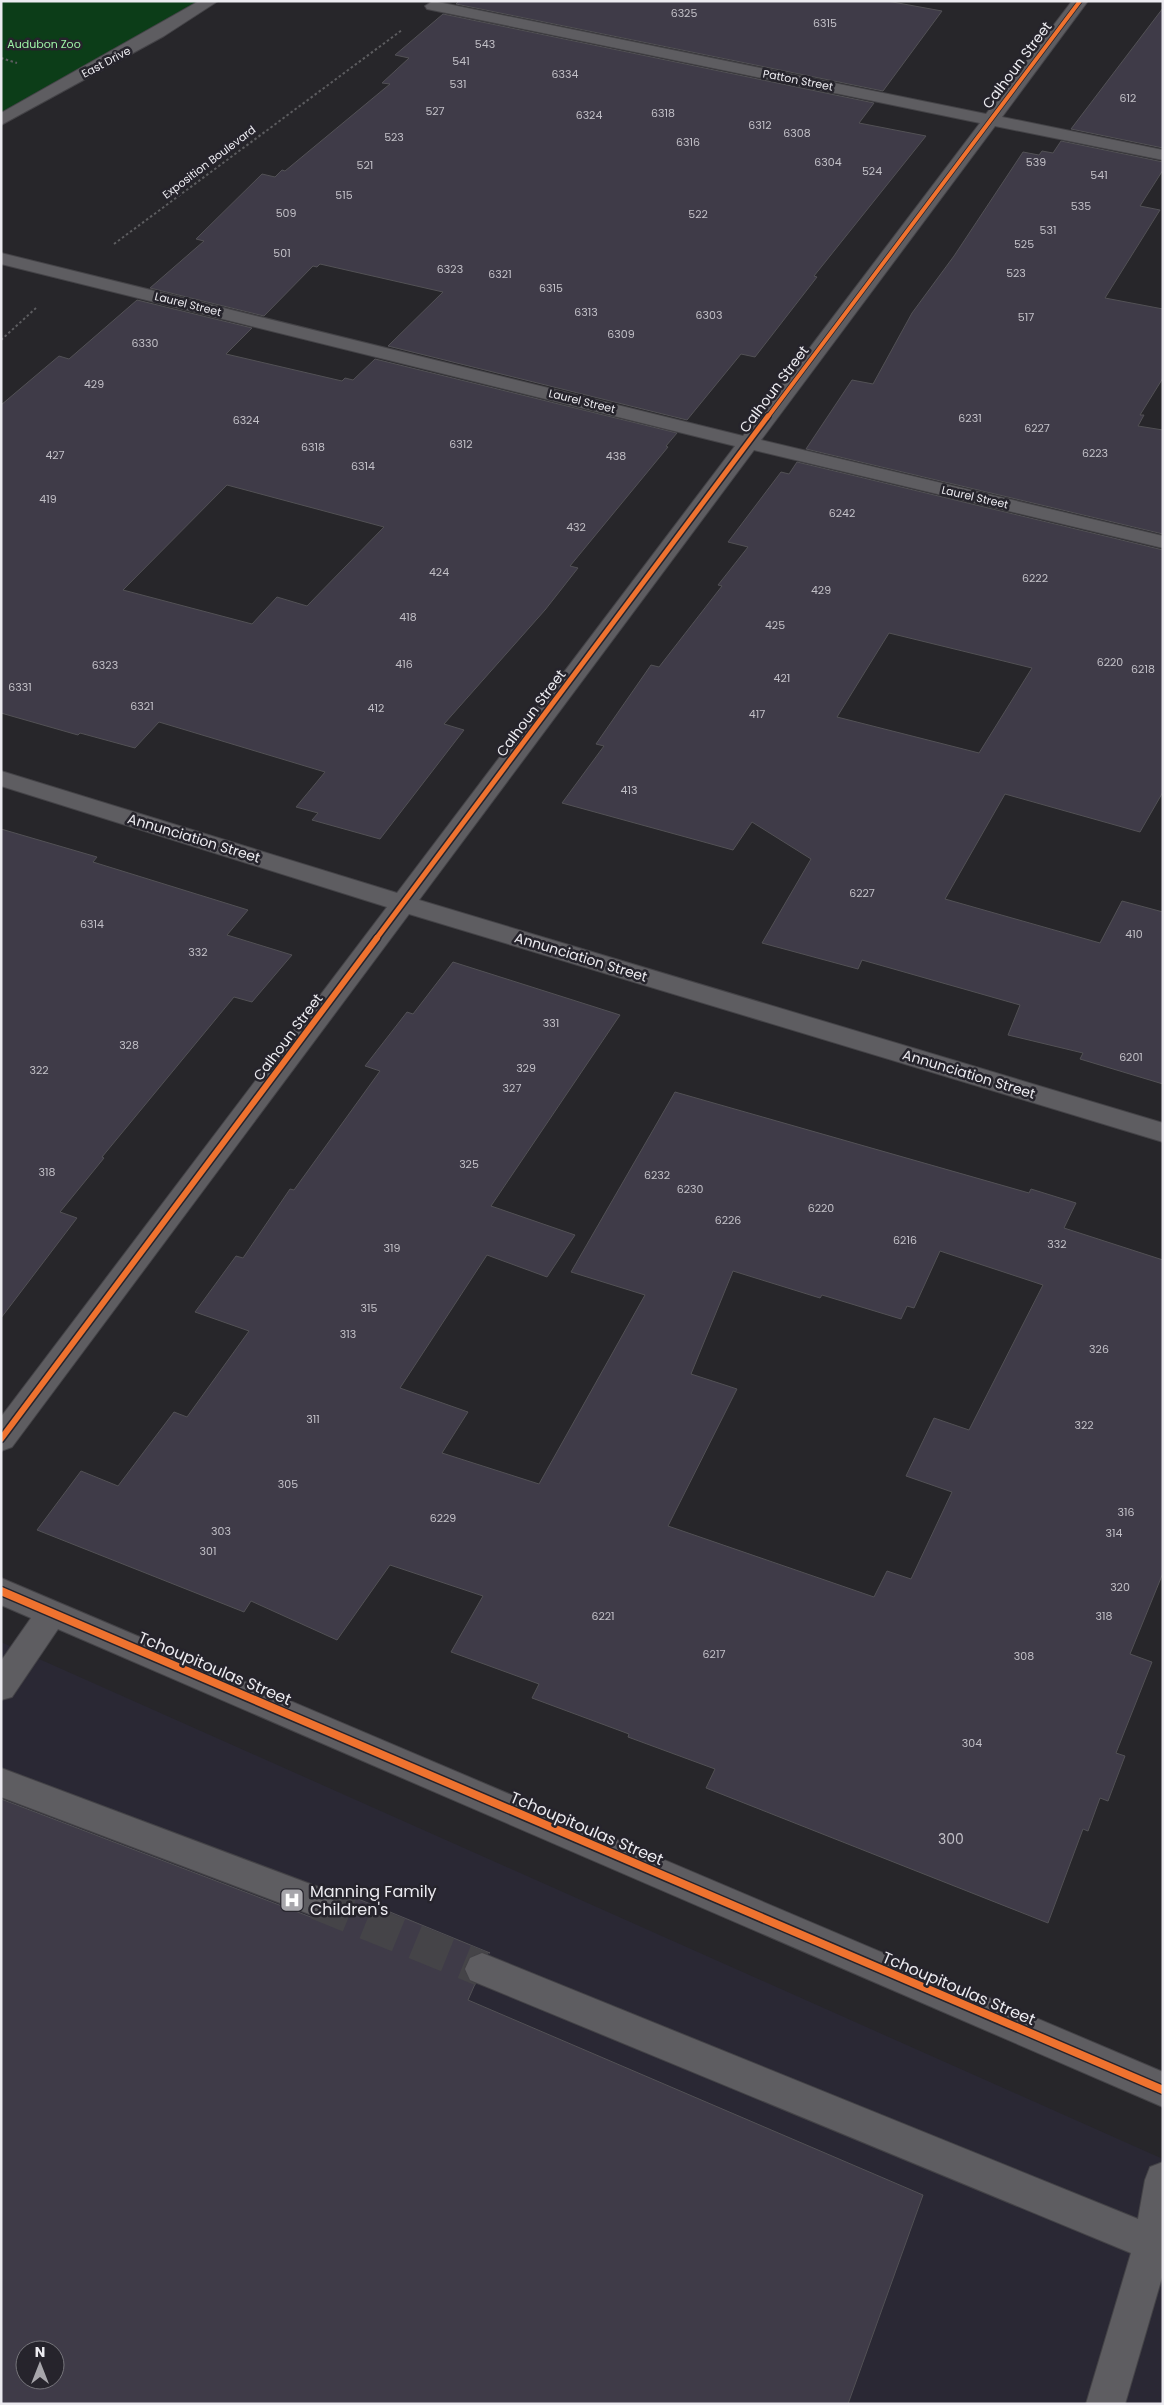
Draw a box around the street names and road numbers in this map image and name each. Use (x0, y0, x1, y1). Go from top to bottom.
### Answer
street label: Calhoun Street (978, 17, 1056, 113)
street label: East Drive (79, 42, 133, 82)
street label: Patton Street (762, 65, 834, 95)
street label: Exposition Boulevard (159, 122, 259, 202)
street label: Laurel Street (153, 288, 223, 320)
street label: Calhoun Street (735, 341, 813, 437)
street label: Laurel Street (547, 385, 617, 417)
street label: Laurel Street (940, 482, 1010, 512)
street label: Calhoun Street (492, 665, 570, 761)
street label: Annunciation Street (125, 808, 263, 868)
street label: Annunciation Street (512, 927, 650, 987)
street label: Calhoun Street (249, 989, 327, 1085)
street label: Annunciation Street (900, 1044, 1038, 1104)
street label: Tchoupitoulas Street (135, 1626, 295, 1711)
street label: Tchoupitoulas Street (507, 1786, 667, 1871)
street label: Tchoupitoulas Street (879, 1946, 1039, 2031)

